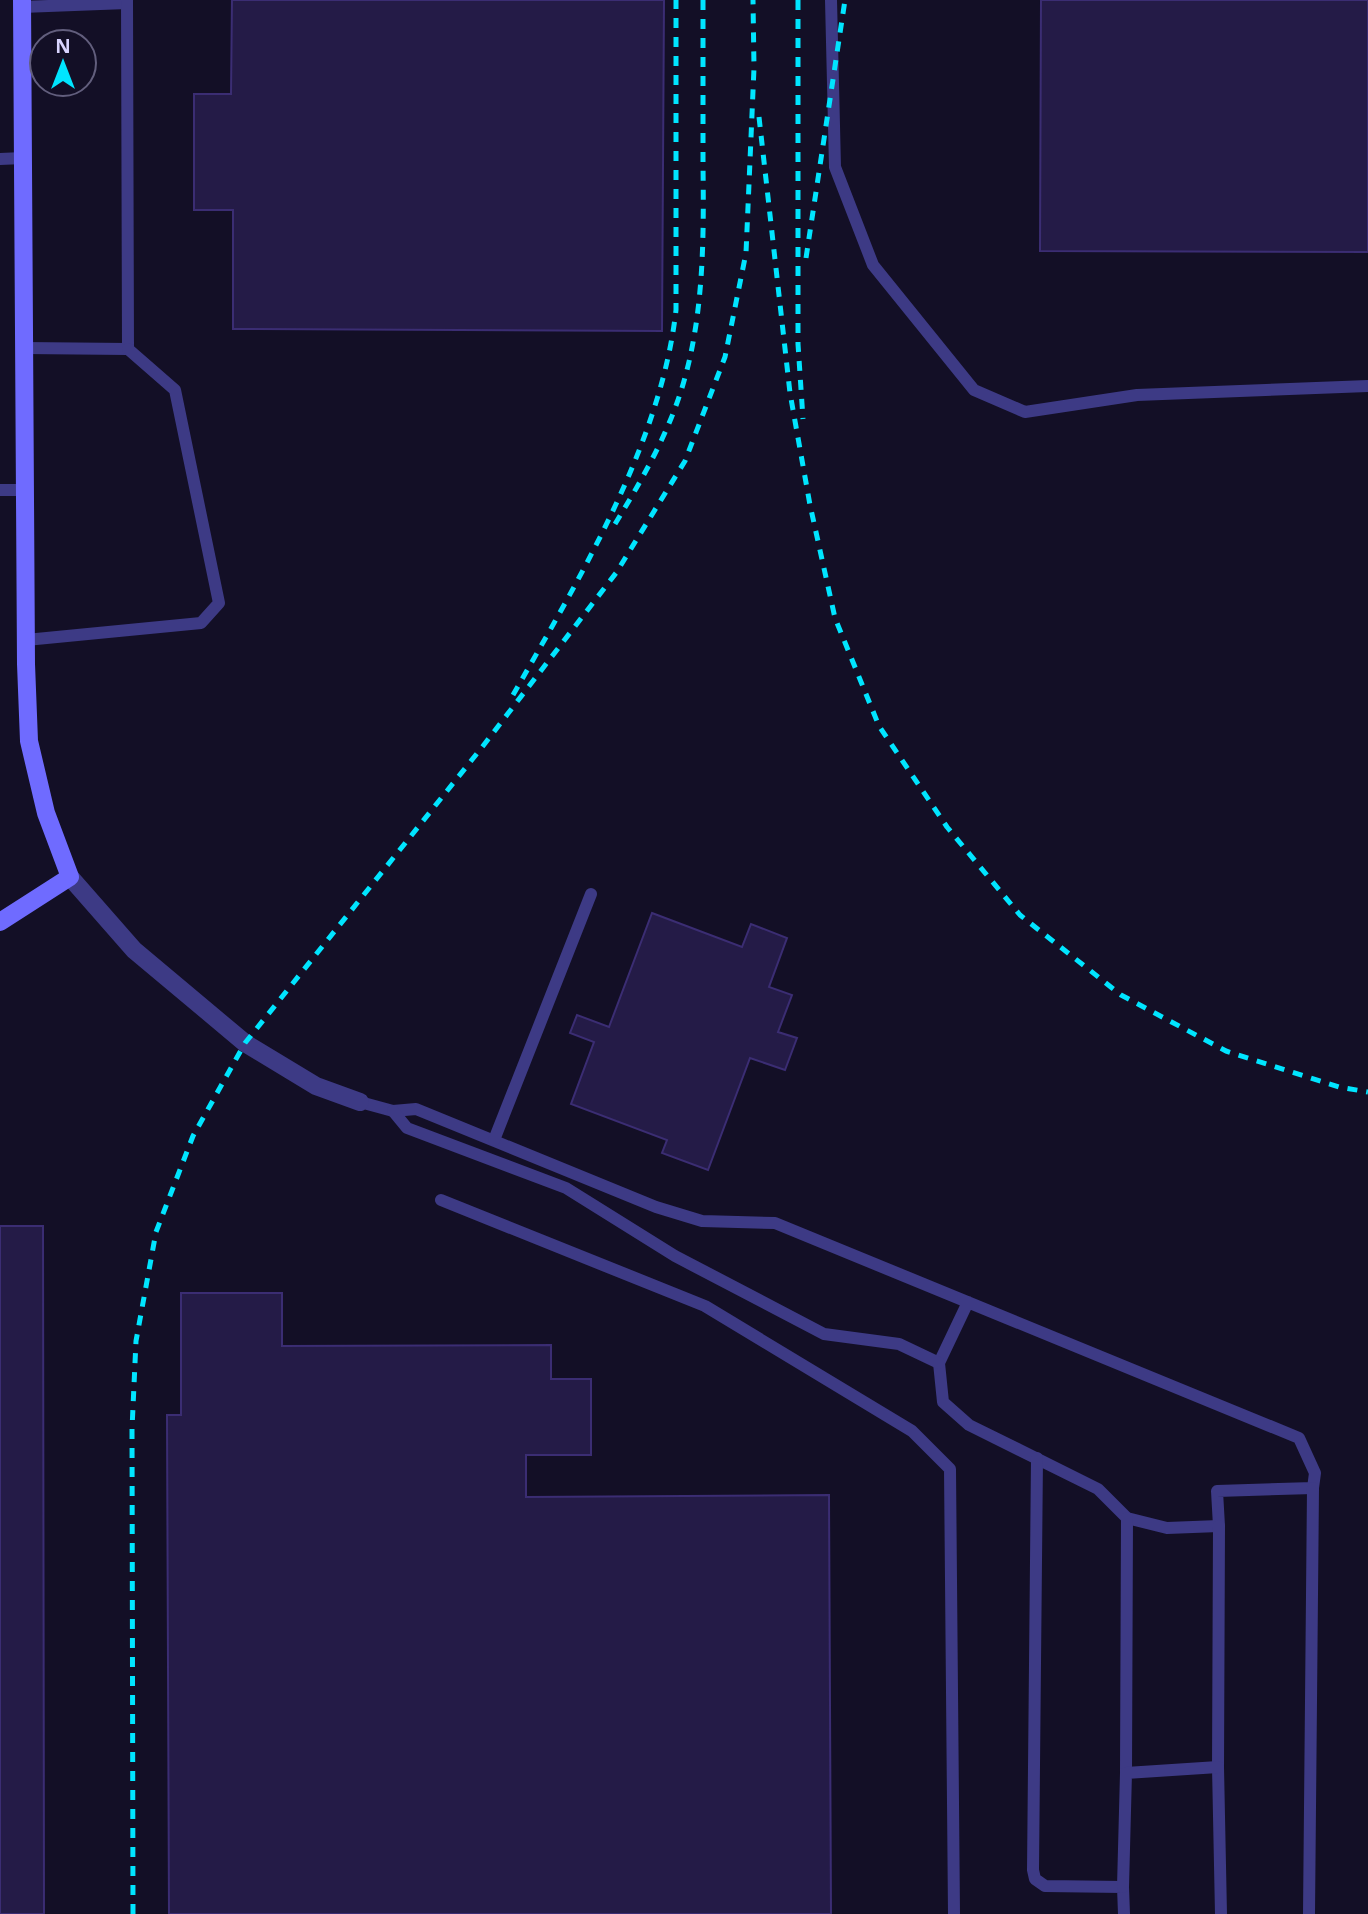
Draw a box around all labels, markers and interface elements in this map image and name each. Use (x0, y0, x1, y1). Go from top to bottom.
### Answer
north arrow (28, 28, 98, 98)
text: N (55, 33, 71, 59)

